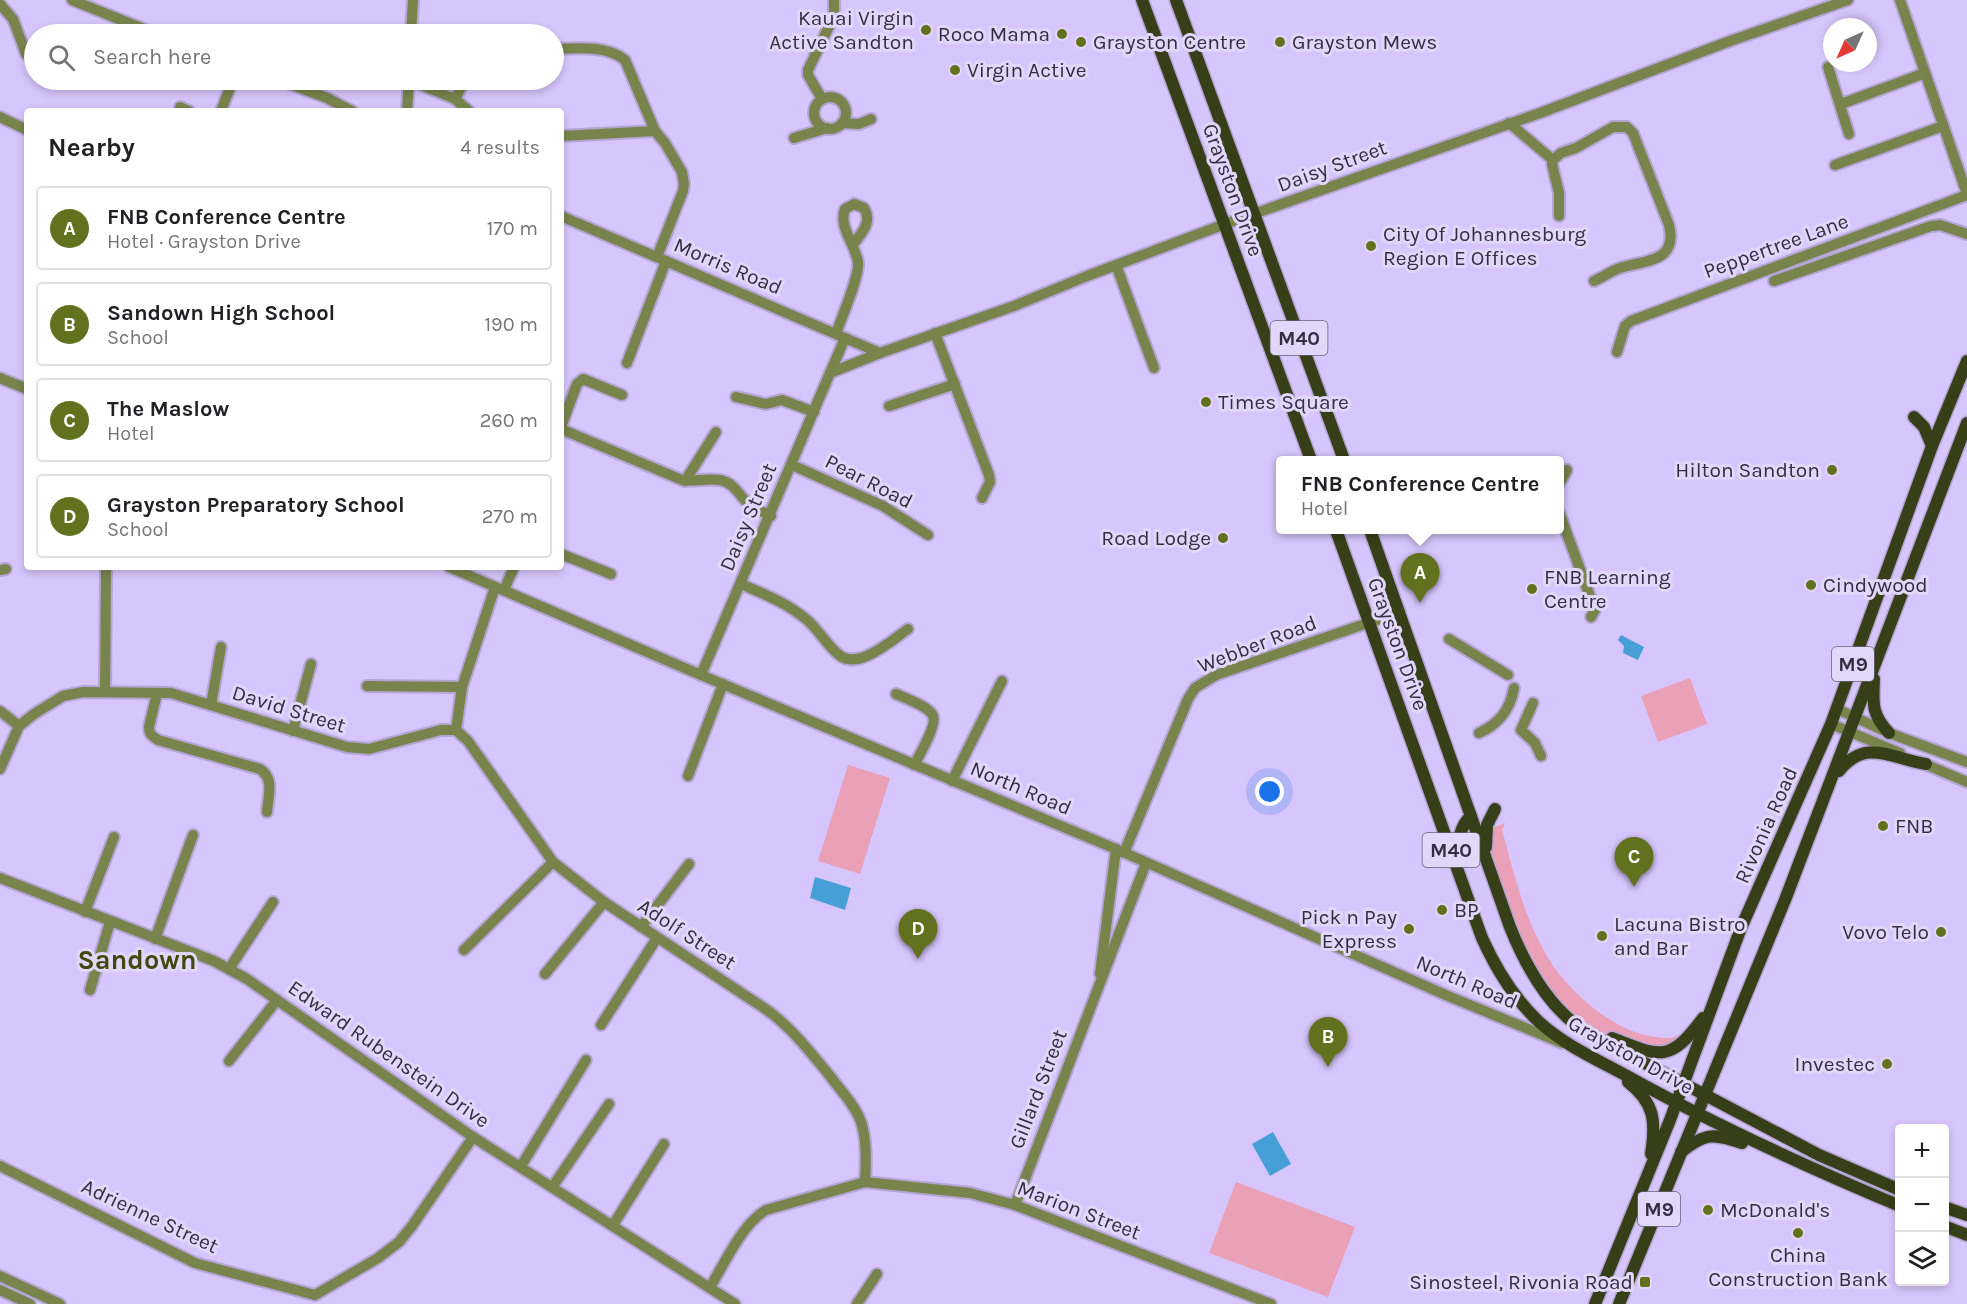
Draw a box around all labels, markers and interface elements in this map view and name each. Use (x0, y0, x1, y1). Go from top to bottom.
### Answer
place label: Kauai Virgin Active Sandton (769, 6, 914, 54)
north arrow (1823, 18, 1877, 72)
place label: Roco Mama (938, 22, 1050, 46)
marker: Kauai Virgin Active Sandton (919, 23, 933, 37)
search box (24, 24, 564, 90)
marker: Roco Mama (1055, 27, 1069, 41)
place label: Grayston Centre (1093, 30, 1246, 54)
place label: Grayston Mews (1292, 30, 1437, 54)
marker: Grayston Centre (1074, 35, 1088, 49)
marker: Grayston Mews (1273, 35, 1287, 49)
icon: search (45, 41, 78, 74)
text: Search here (93, 44, 211, 70)
place label: Virgin Active (967, 58, 1087, 82)
marker: Virgin Active (948, 63, 962, 77)
street label: Grayston Drive (1198, 120, 1268, 260)
text: Nearby (48, 132, 135, 163)
street label: Daisy Street (1274, 135, 1390, 197)
text: 4 results (460, 136, 540, 159)
text: FNB Conference Centre (107, 204, 346, 230)
street label: Peppertree Lane (1700, 209, 1852, 283)
text: A (63, 217, 76, 240)
text: 170 m (487, 217, 538, 240)
place label: City Of Johannesburg Region E Offices (1383, 222, 1586, 270)
text: Hotel · Grayston Drive (107, 230, 301, 253)
street label: Morris Road (670, 232, 786, 300)
marker: City Of Johannesburg Region E Offices (1364, 239, 1378, 253)
text: Sandown High School (107, 300, 335, 326)
text: B (63, 313, 76, 336)
text: 190 m (484, 313, 538, 336)
road number: M40 (1270, 321, 1328, 355)
text: School (107, 326, 169, 349)
place label: Times Square (1218, 390, 1349, 414)
marker: Times Square (1199, 395, 1213, 409)
text: The Maslow (107, 396, 229, 422)
text: C (63, 409, 76, 432)
text: 260 m (480, 409, 538, 432)
text: Hotel (107, 422, 155, 445)
street label: Pear Road (821, 449, 917, 513)
popup (1276, 456, 1564, 534)
place label: Hilton Sandton (1675, 458, 1820, 482)
street label: Daisy Street (715, 459, 781, 574)
marker: Hilton Sandton (1825, 463, 1839, 477)
text: FNB Conference Centre (1301, 471, 1539, 497)
text: Grayston Preparatory School (107, 492, 405, 518)
text: Hotel (1301, 497, 1348, 520)
text: D (63, 505, 76, 528)
text: 270 m (482, 505, 538, 528)
text: School (107, 518, 169, 541)
place label: Road Lodge (1101, 526, 1211, 550)
marker: Road Lodge (1216, 531, 1230, 545)
pin: A (1400, 554, 1440, 603)
place label: FNB Learning Centre (1544, 565, 1671, 613)
place label: Cindywood (1823, 573, 1928, 597)
street label: Grayston Drive (1363, 574, 1433, 714)
marker: Cindywood (1804, 578, 1818, 592)
marker: FNB Learning Centre (1525, 582, 1539, 596)
street label: Webber Road (1194, 610, 1320, 678)
road number: M9 (1832, 647, 1874, 681)
street label: David Street (229, 680, 349, 738)
street label: North Road (967, 756, 1075, 820)
street label: Rivonia Road (1730, 763, 1802, 887)
your location (1255, 777, 1284, 806)
place label: FNB (1895, 814, 1933, 838)
marker: FNB (1876, 819, 1890, 833)
road number: M40 (1422, 833, 1480, 867)
pin: C (1614, 838, 1654, 887)
street label: Adolf Street (634, 894, 740, 975)
place label: BP (1454, 898, 1479, 922)
marker: BP (1435, 903, 1449, 917)
place label: Pick n Pay Express (1301, 905, 1397, 953)
pin: D (898, 910, 938, 959)
place label: Lacuna Bistro and Bar (1614, 912, 1745, 960)
place label: Vovo Telo (1842, 920, 1929, 944)
marker: Pick n Pay Express (1402, 922, 1416, 936)
marker: Vovo Telo (1934, 925, 1948, 939)
marker: Lacuna Bistro and Bar (1595, 929, 1609, 943)
district label: Sandown (78, 944, 196, 976)
street label: North Road (1413, 950, 1521, 1014)
street label: Edward Rubenstein Drive (284, 975, 494, 1133)
street label: Grayston Drive (1564, 1011, 1698, 1099)
pin: B (1308, 1018, 1348, 1067)
street label: Gillard Street (1004, 1026, 1072, 1152)
place label: Investec (1795, 1052, 1875, 1076)
marker: Investec (1880, 1057, 1894, 1071)
map controls (1895, 1124, 1949, 1286)
button: + (1895, 1124, 1949, 1178)
street label: Adrienne Street (78, 1174, 222, 1258)
street label: Marion Street (1014, 1176, 1144, 1245)
button: − (1895, 1178, 1949, 1232)
road number: M9 (1638, 1192, 1680, 1226)
place label: McDonald's (1720, 1198, 1830, 1222)
marker: McDonald's (1701, 1203, 1715, 1217)
marker: China Construction Bank (1791, 1226, 1805, 1240)
button: layers (1895, 1232, 1949, 1286)
place label: China Construction Bank (1708, 1243, 1888, 1291)
place label: Sinosteel, Rivonia Road (1409, 1270, 1633, 1294)
marker: Sinosteel, Rivonia Road (1638, 1275, 1652, 1289)

